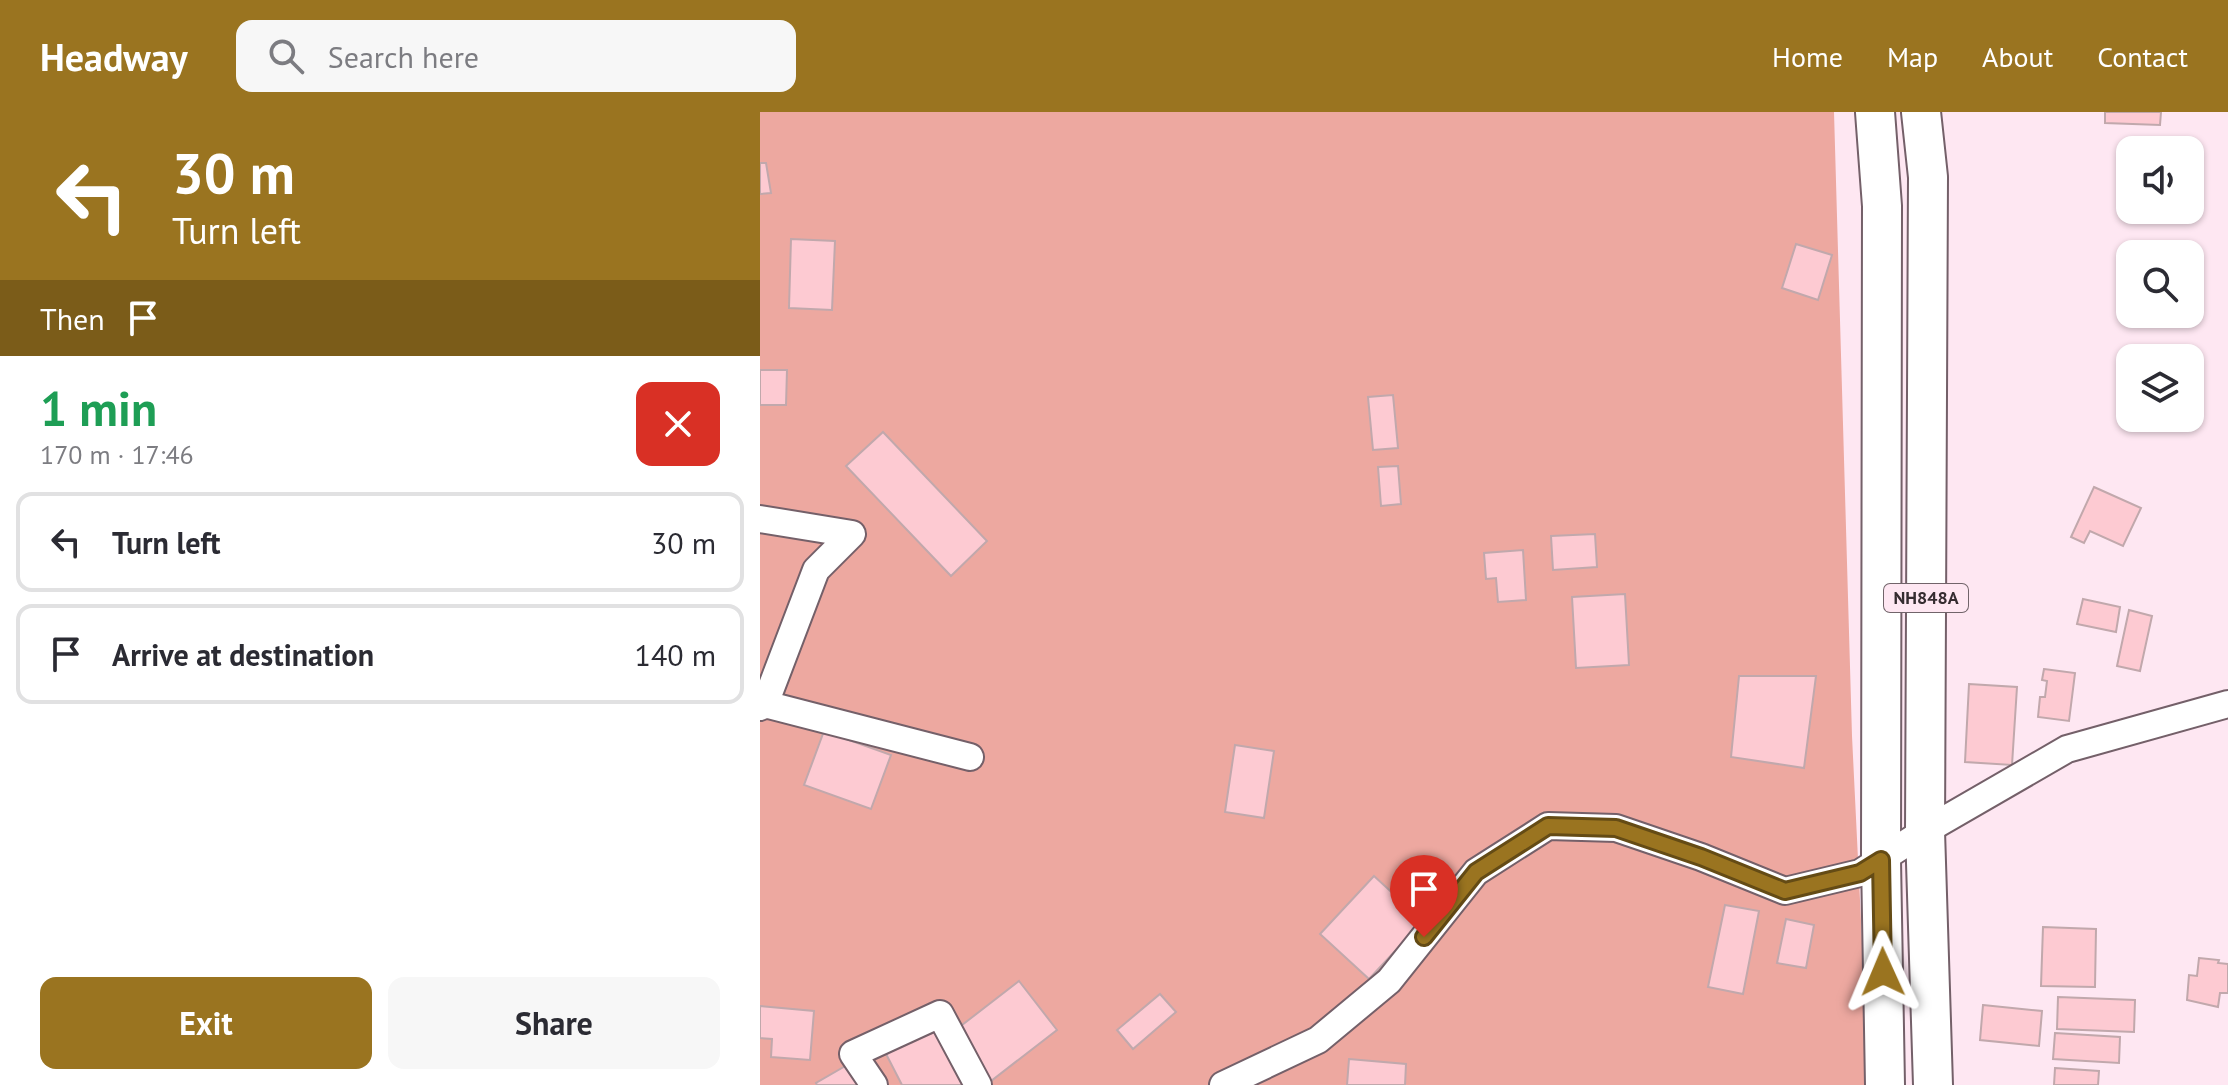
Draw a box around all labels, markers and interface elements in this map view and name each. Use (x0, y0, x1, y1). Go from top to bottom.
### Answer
search box (236, 20, 796, 92)
text: Headway (40, 32, 188, 81)
icon: search (264, 34, 308, 78)
text: Search here (328, 37, 479, 76)
text: Home (1772, 38, 1843, 75)
text: Map (1887, 38, 1938, 75)
text: About (1982, 38, 2053, 75)
text: Contact (2097, 38, 2188, 75)
map controls (2116, 136, 2204, 432)
button: sound (2116, 136, 2204, 224)
text: 30 m (172, 137, 295, 209)
icon: left (40, 144, 144, 248)
text: Turn left (172, 207, 301, 254)
button: search (2116, 240, 2204, 328)
icon: arrive (121, 296, 165, 340)
text: Then (40, 299, 105, 338)
button: layers (2116, 344, 2204, 432)
text: 1 min (40, 377, 157, 439)
button: close (636, 382, 720, 466)
text: 170 m · 17:46 (40, 438, 194, 471)
icon: left (44, 520, 88, 564)
text: Turn left (112, 523, 220, 562)
text: 30 m (651, 523, 716, 562)
road number: NH848A (1884, 584, 1968, 612)
icon: arrive (44, 632, 88, 676)
text: Arrive at destination (112, 635, 374, 674)
text: 140 m (635, 635, 716, 674)
pin (1390, 855, 1458, 937)
icon: arrive (1402, 867, 1446, 911)
position arrow (1841, 930, 1925, 1014)
button: Exit (40, 977, 372, 1069)
button: Share (388, 977, 720, 1069)

